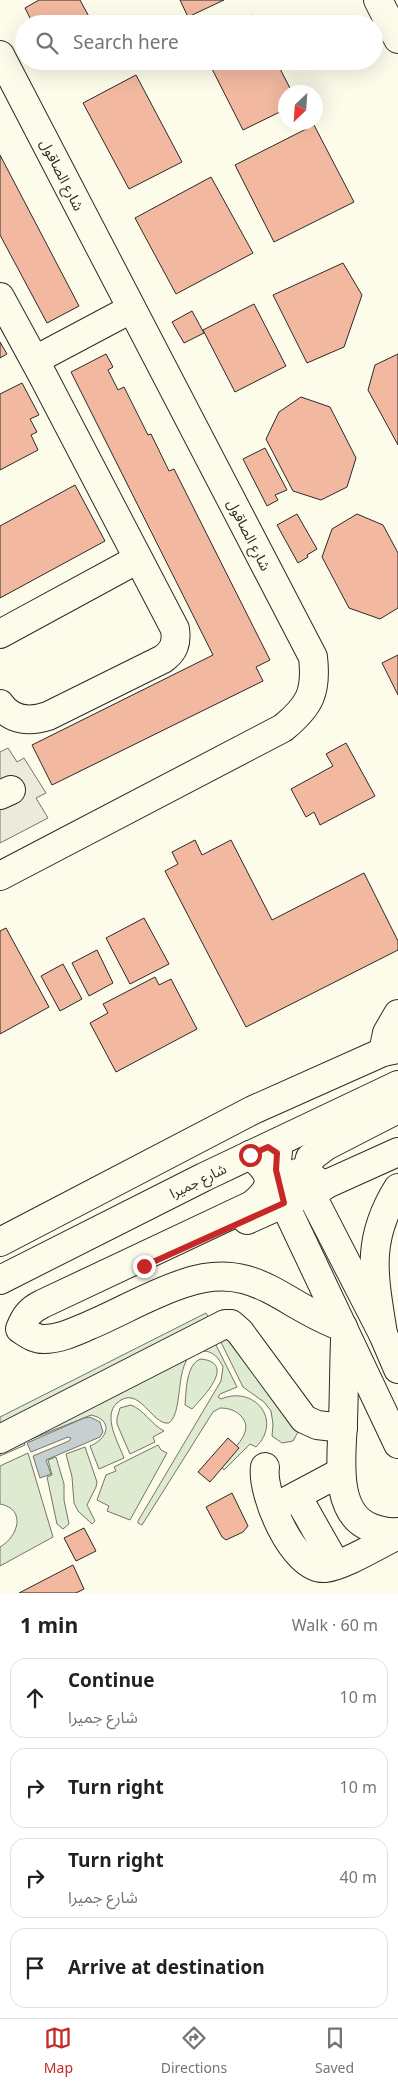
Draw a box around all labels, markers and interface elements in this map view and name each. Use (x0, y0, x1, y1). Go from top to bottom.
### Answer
search box (15, 15, 383, 70)
text: Search here (73, 23, 179, 63)
icon: search (33, 29, 61, 57)
north arrow (278, 85, 323, 130)
street label: شارع الصاقول (31, 134, 92, 217)
street label: شارع الصاقول (218, 494, 279, 577)
route start (239, 1144, 262, 1167)
street label: شارع جميرا (164, 1155, 232, 1208)
route end (133, 1255, 156, 1278)
text: 1 min (20, 1604, 78, 1648)
text: Walk · 60 m (292, 1609, 378, 1643)
text: Continue (68, 1661, 155, 1701)
text: 10 m (340, 1681, 377, 1715)
icon: ahead (21, 1684, 49, 1712)
text: شارع جميرا (68, 1701, 138, 1735)
text: Turn right (68, 1768, 164, 1808)
text: 10 m (340, 1771, 377, 1805)
icon: right (21, 1774, 49, 1802)
text: Turn right (68, 1841, 164, 1881)
text: 40 m (340, 1861, 377, 1895)
icon: right (21, 1864, 49, 1892)
text: شارع جميرا (68, 1881, 138, 1915)
text: Arrive at destination (68, 1948, 265, 1988)
icon: arrive (21, 1954, 49, 1982)
tab: Map (44, 2024, 73, 2083)
tab: Directions (161, 2024, 227, 2083)
tab: Saved (315, 2024, 354, 2083)

